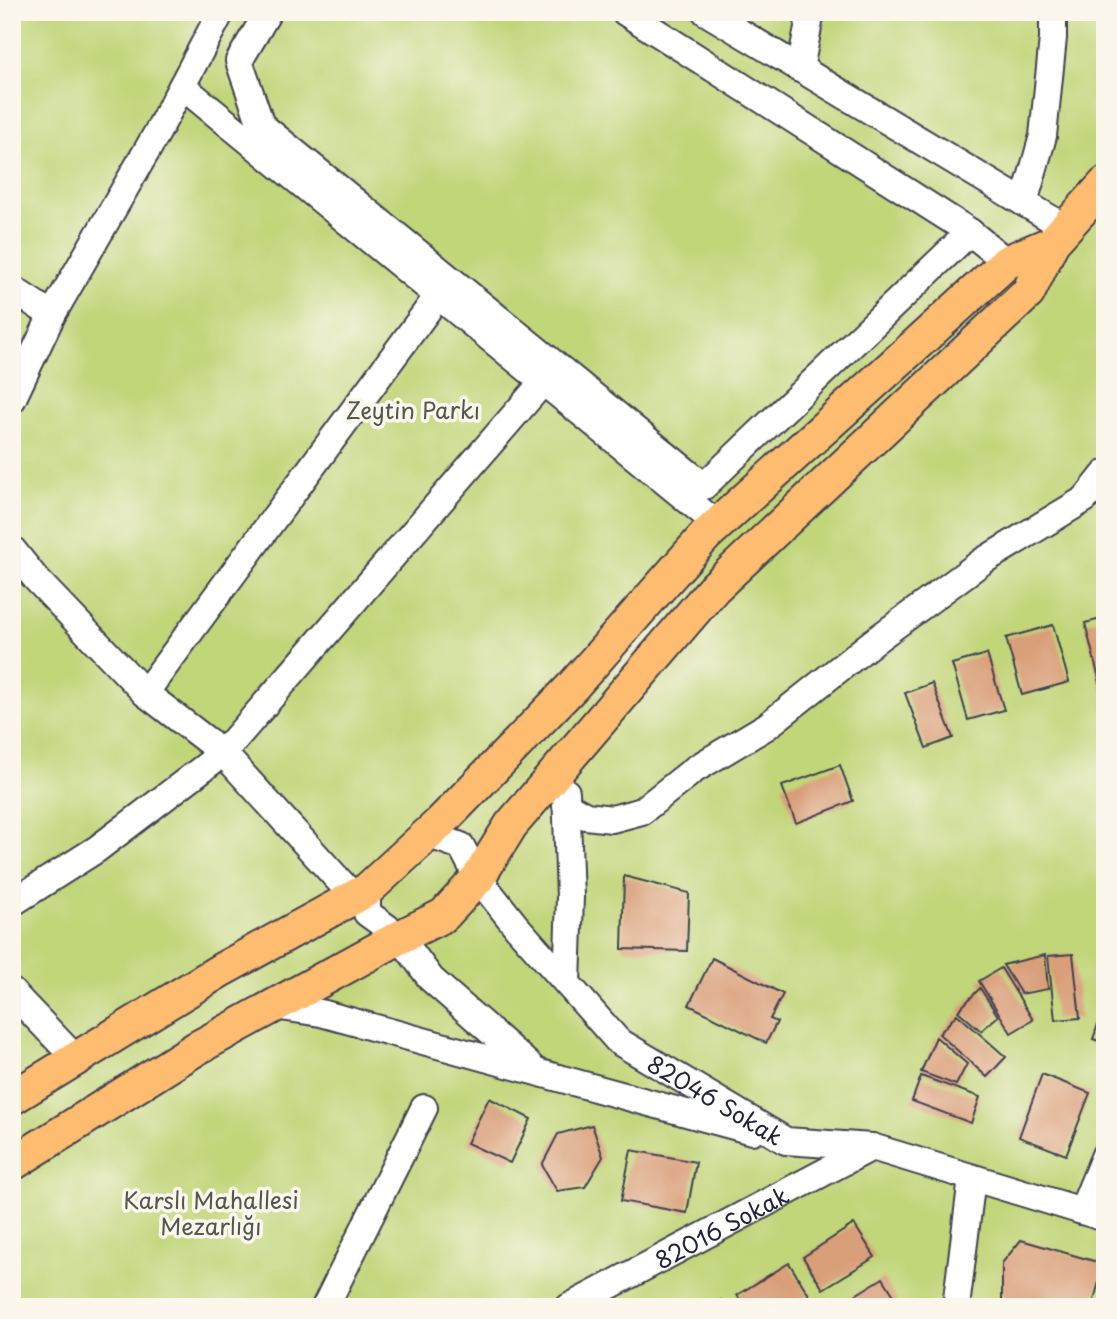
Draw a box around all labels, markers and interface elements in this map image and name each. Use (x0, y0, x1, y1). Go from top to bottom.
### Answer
park label: Zeytin Parkı (346, 392, 480, 427)
street label: 82046 Sokak (641, 1045, 790, 1153)
street label: 82016 Sokak (648, 1177, 794, 1277)
park label: Karslı Mahallesi Mezarlığı (123, 1182, 299, 1243)

